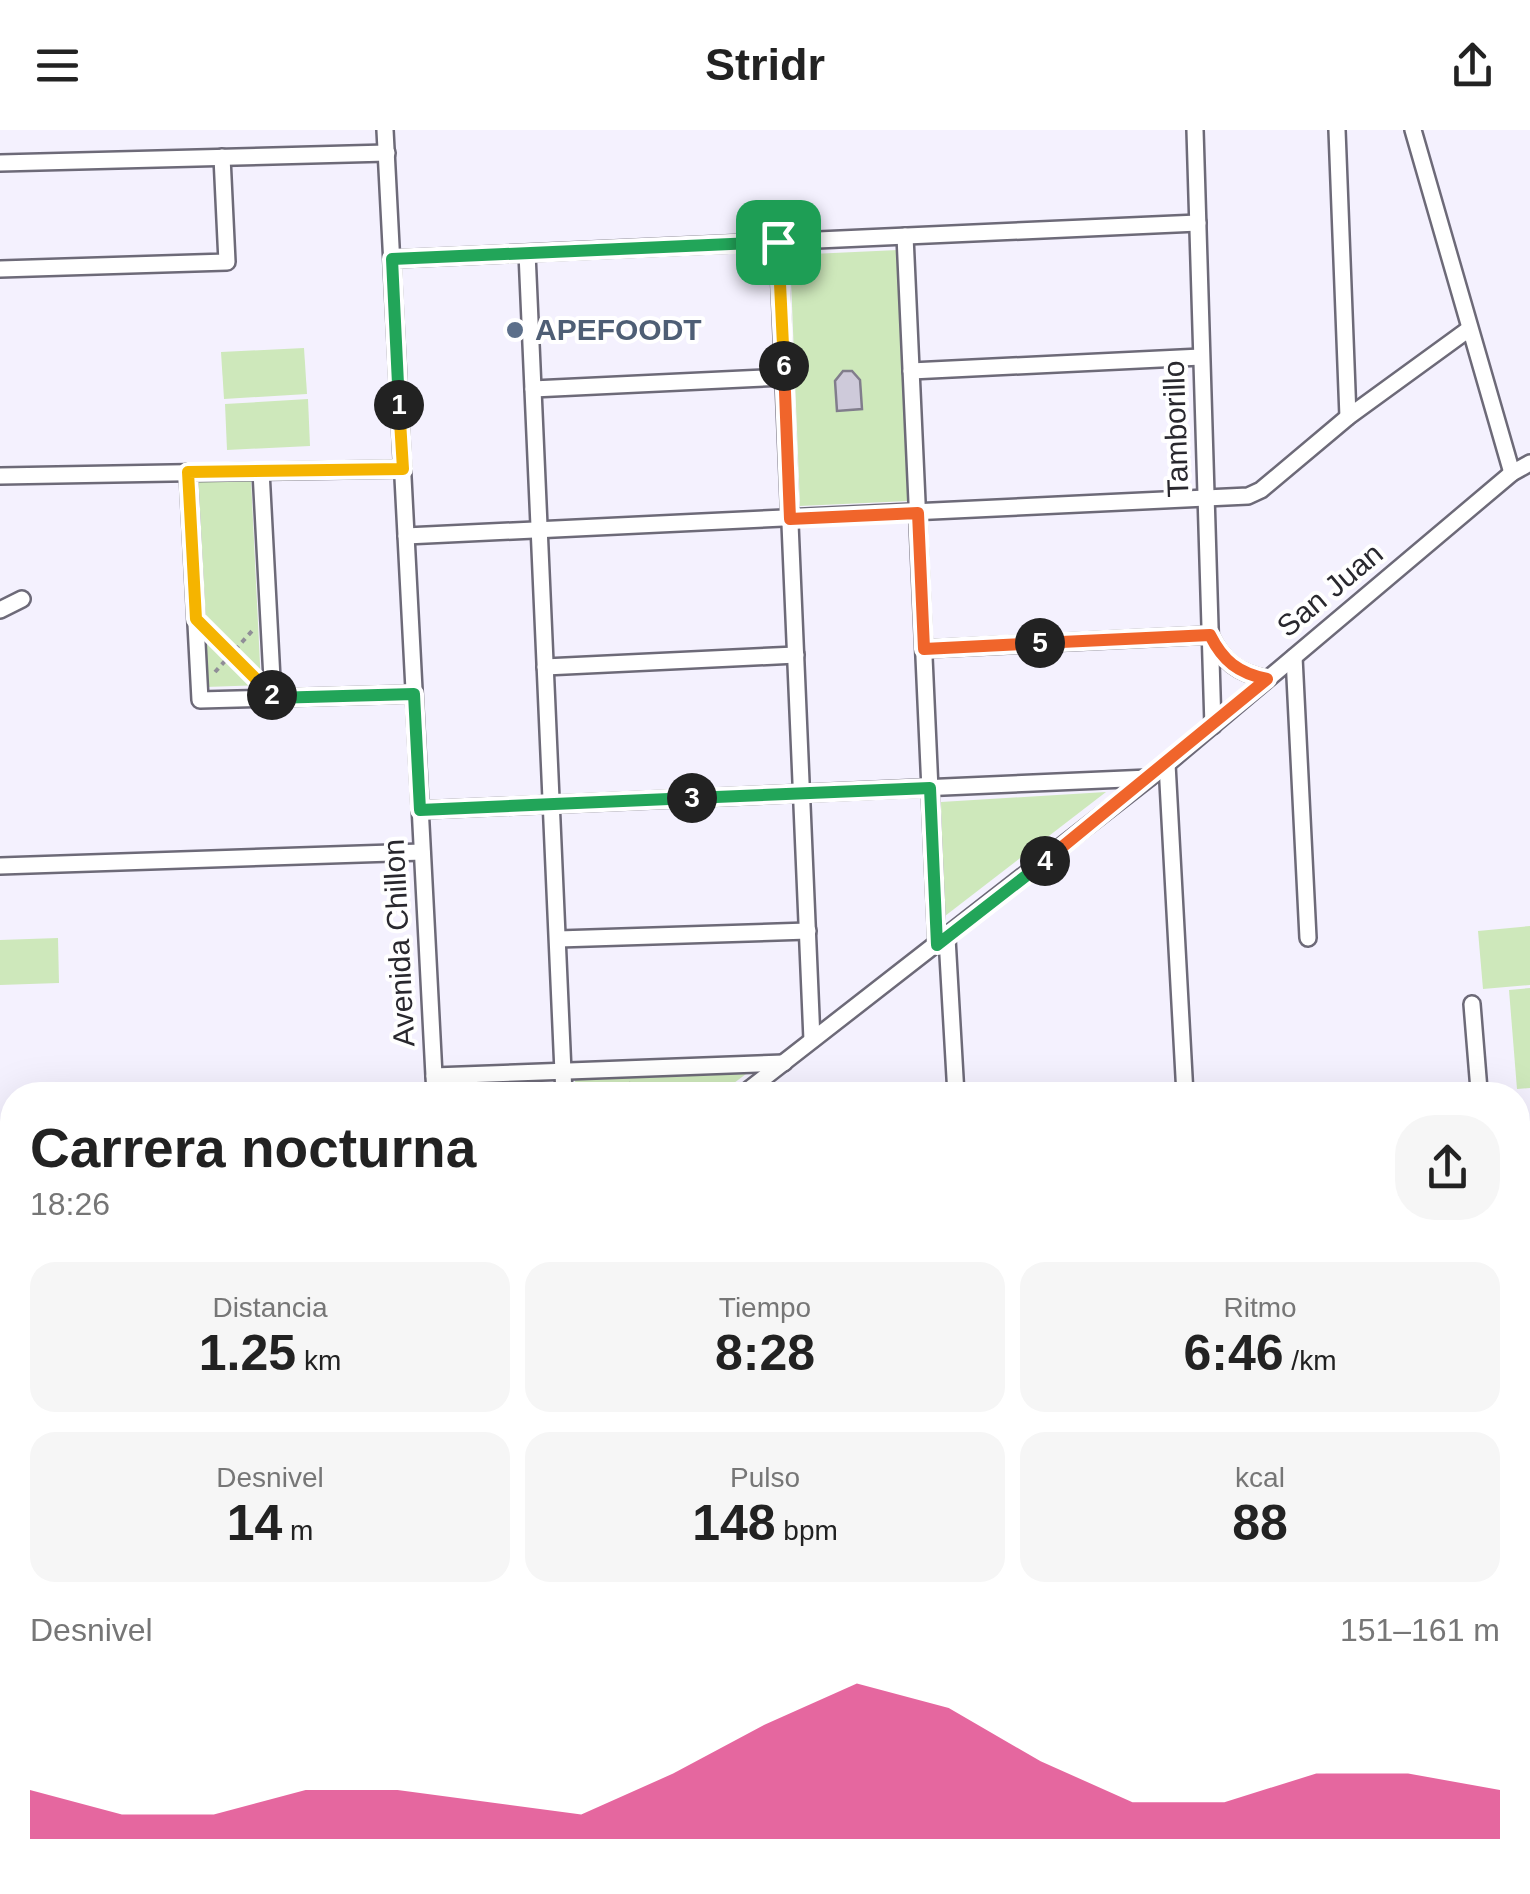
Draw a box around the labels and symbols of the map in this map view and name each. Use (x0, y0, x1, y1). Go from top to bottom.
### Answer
pin (736, 200, 821, 285)
place label: APEFOODT (535, 313, 702, 346)
marker: APEFOODT (504, 319, 526, 341)
pin: 6 (759, 341, 809, 391)
street label: Tamborillo (1157, 360, 1194, 498)
pin: 1 (374, 380, 424, 430)
street label: San Juan (1271, 536, 1389, 643)
pin: 5 (1015, 618, 1065, 668)
pin: 2 (247, 670, 297, 720)
pin: 3 (667, 773, 717, 823)
pin: 4 (1020, 836, 1070, 886)
street label: Avenida Chillon (377, 838, 420, 1048)

